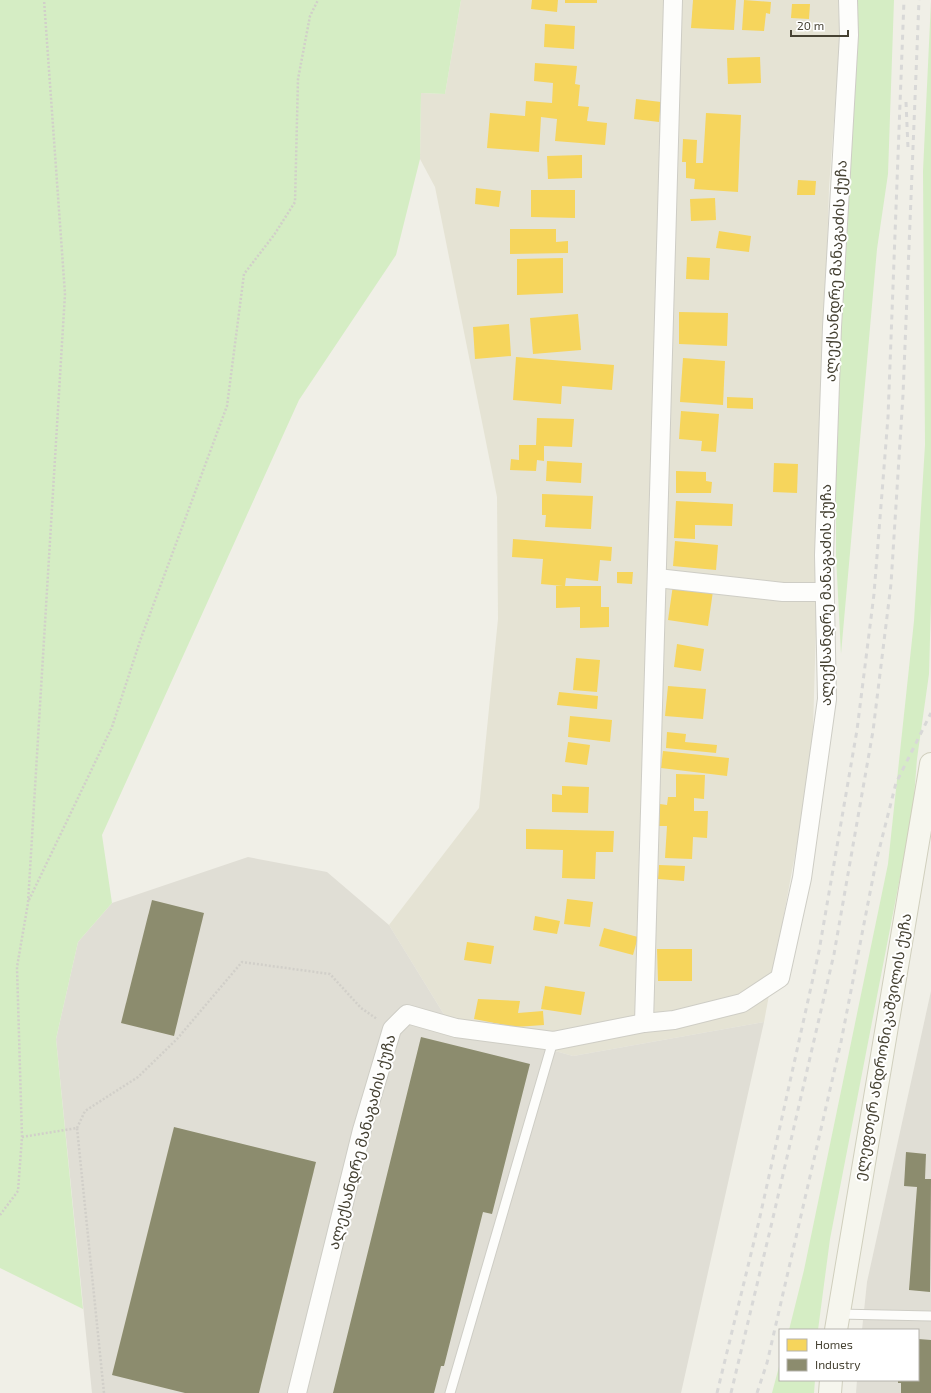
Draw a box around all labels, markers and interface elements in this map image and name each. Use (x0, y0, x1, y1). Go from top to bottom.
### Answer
scale bar (791, 12, 848, 38)
text: 20 m (797, 18, 824, 32)
street label: ალექსანდრე მანაგაძის ქუჩა (820, 160, 851, 382)
street label: ალექსანდრე მანაგაძის ქუჩა (816, 484, 835, 706)
street label: ელეფთერ ანდრონიკაშვილის ქუჩა (850, 912, 915, 1182)
street label: ალექსანდრე მანაგაძის ქუჩა (324, 1032, 399, 1252)
legend (779, 1329, 919, 1381)
text: Homes (815, 1337, 853, 1351)
text: Industry (815, 1357, 861, 1371)

